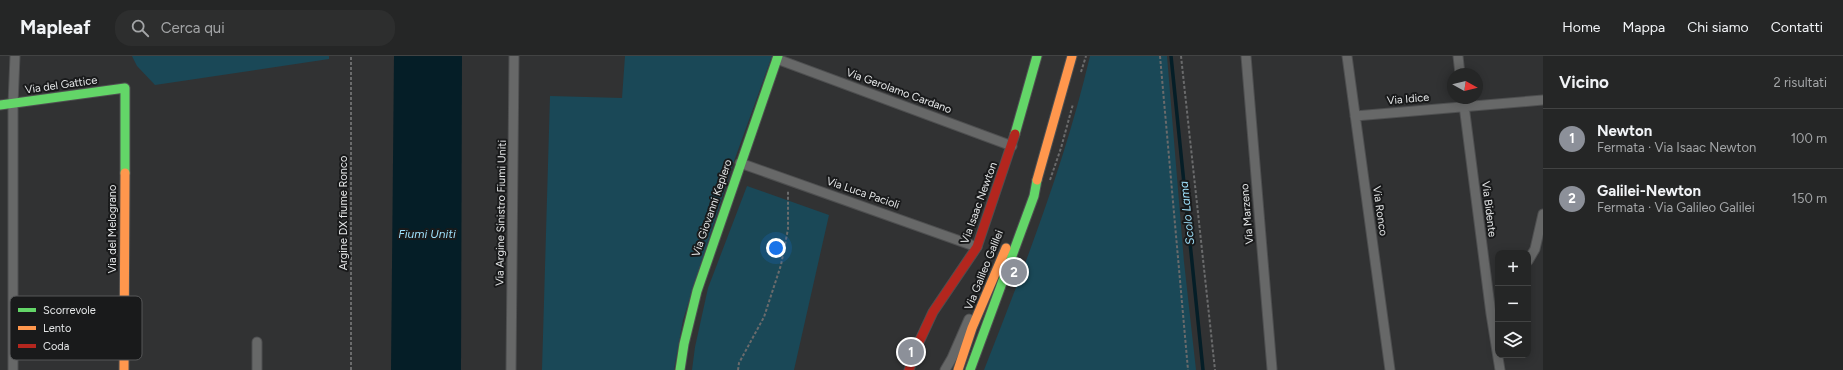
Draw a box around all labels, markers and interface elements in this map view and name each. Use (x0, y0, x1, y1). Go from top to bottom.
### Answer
search box (115, 10, 395, 46)
text: Mapleaf (20, 16, 91, 39)
icon: search (129, 17, 151, 39)
text: Cerca qui (161, 19, 225, 37)
text: Home (1562, 19, 1601, 36)
text: Mappa (1623, 19, 1665, 36)
text: Chi siamo (1687, 19, 1749, 36)
text: Contatti (1771, 19, 1823, 36)
street label: Via Gerolamo Cardano (844, 66, 954, 116)
north arrow (1447, 68, 1483, 104)
text: Vicino (1559, 72, 1609, 92)
street label: Via del Gattice (24, 73, 98, 97)
text: 2 risultati (1773, 75, 1827, 90)
street label: Via Idice (1386, 91, 1430, 107)
text: Newton (1597, 122, 1652, 140)
text: 1 (1569, 131, 1575, 146)
text: 100 m (1791, 131, 1827, 146)
street label: Via Argine Sinistro Fiumi Uniti (493, 140, 509, 286)
text: Fermata · Via Isaac Newton (1597, 140, 1756, 155)
street label: Argine DX fiume Ronco (337, 156, 350, 270)
street label: Via Giovanni Keplero (689, 158, 735, 258)
street label: Via Isaac Newton (958, 160, 1000, 246)
street label: Via Luca Pacioli (825, 174, 901, 212)
water label: Scolo Lama (1177, 180, 1197, 246)
street label: Via Bidente (1479, 180, 1499, 238)
text: Galilei-Newton (1597, 182, 1701, 200)
street label: Via Marzeno (1238, 183, 1256, 245)
street label: Via del Melograno (106, 185, 119, 273)
street label: Via Ronco (1370, 185, 1390, 237)
text: 2 (1568, 191, 1576, 206)
text: 150 m (1792, 191, 1827, 206)
text: Fermata · Via Galileo Galilei (1597, 200, 1755, 215)
water label: Fiumi Uniti (398, 227, 456, 241)
street label: Via Galileo Galilei (962, 228, 1006, 312)
your location (766, 238, 786, 258)
map controls (1495, 250, 1531, 358)
button: + (1495, 250, 1531, 286)
pin: 2 (1001, 257, 1027, 287)
button: − (1495, 286, 1531, 322)
legend (10, 296, 142, 360)
text: Scorrevole (43, 304, 96, 317)
text: Lento (43, 322, 71, 335)
button: layers (1495, 322, 1531, 358)
pin: 1 (898, 337, 924, 367)
text: Coda (43, 340, 69, 353)

